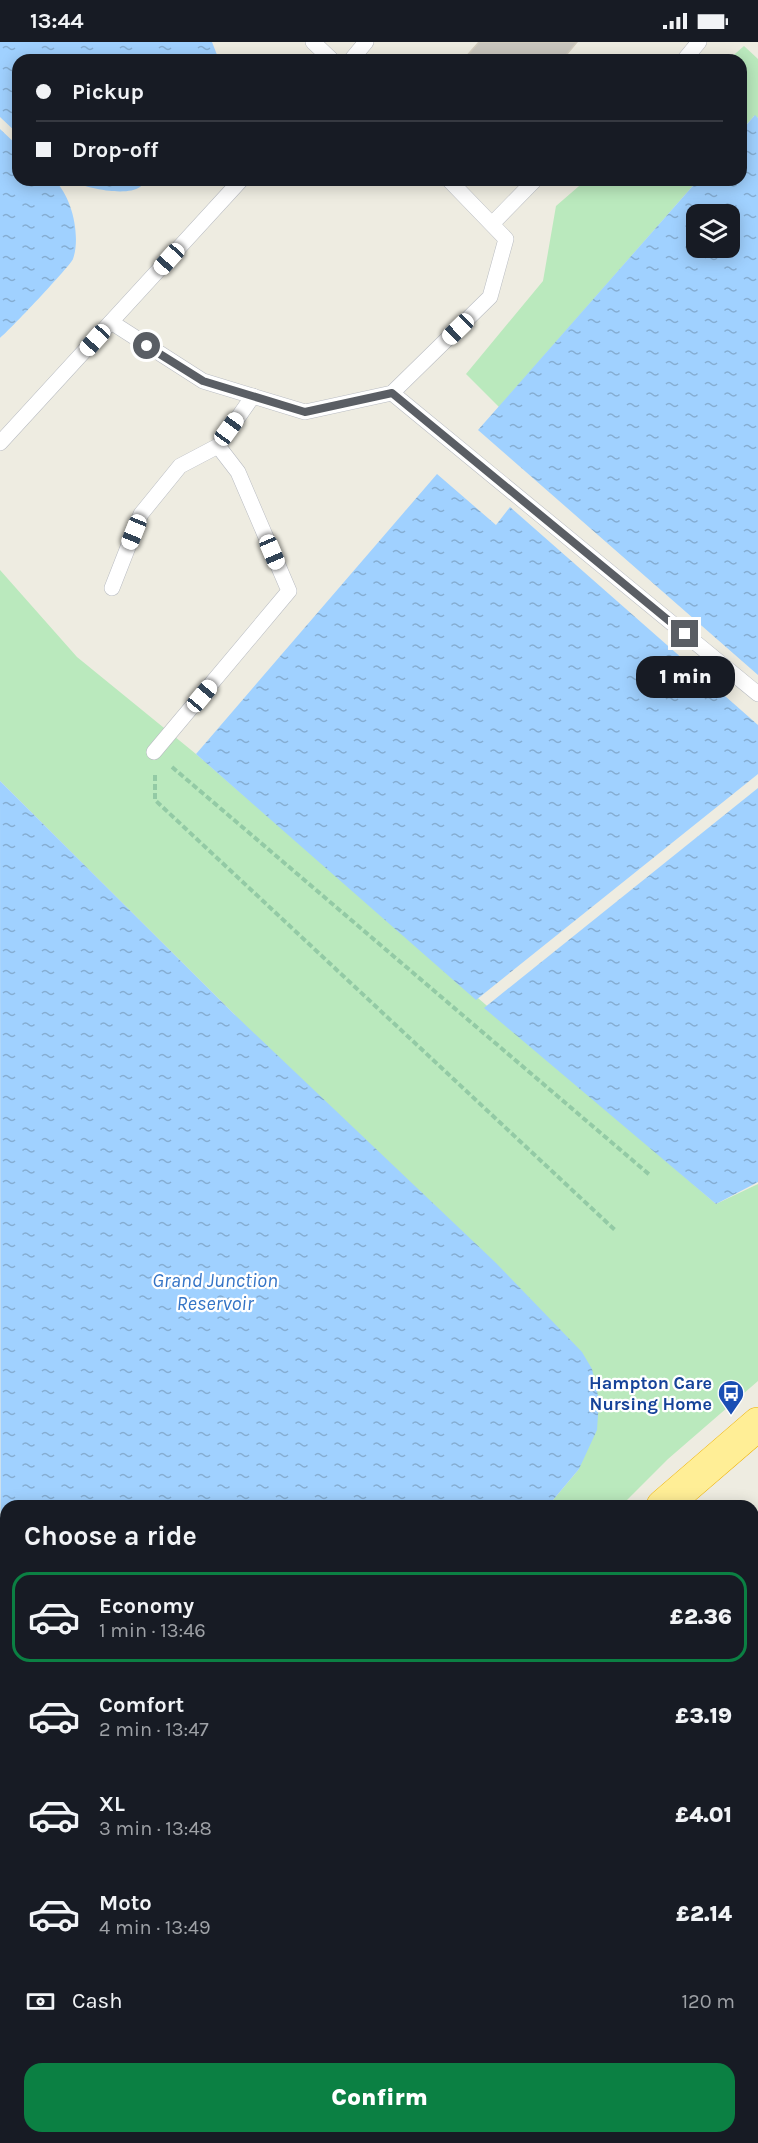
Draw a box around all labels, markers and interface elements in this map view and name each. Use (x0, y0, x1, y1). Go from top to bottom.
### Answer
text: 13:44 (30, 8, 84, 34)
text: Pickup (72, 79, 144, 105)
text: Drop-off (72, 137, 158, 163)
map controls (686, 204, 740, 258)
button: layers (686, 204, 740, 258)
car (150, 240, 188, 278)
car (439, 310, 477, 348)
car (76, 321, 114, 359)
route start (133, 332, 160, 359)
car (211, 409, 247, 449)
car (119, 512, 149, 552)
car (257, 532, 287, 572)
route end (671, 620, 698, 647)
callout: 1 min (636, 655, 734, 697)
text: 1 min (659, 665, 712, 688)
car (184, 676, 220, 716)
water label: Grand Junction Reservoir (152, 1269, 278, 1315)
place label: Hampton Care Nursing Home (589, 1372, 712, 1415)
bus stop icon: Hampton Care Nursing Home (716, 1378, 746, 1416)
text: Choose a ride (24, 1520, 197, 1552)
icon: car (27, 1590, 81, 1644)
text: Economy (99, 1593, 194, 1619)
text: £2.36 (670, 1604, 732, 1630)
text: 1 min · 13:46 (99, 1619, 206, 1642)
icon: car (27, 1689, 81, 1743)
text: Comfort (99, 1692, 184, 1718)
text: £3.19 (675, 1703, 732, 1729)
text: 2 min · 13:47 (99, 1718, 209, 1741)
icon: car (27, 1788, 81, 1842)
text: XL (99, 1791, 125, 1817)
text: £4.01 (675, 1802, 732, 1828)
text: 3 min · 13:48 (99, 1817, 212, 1840)
icon: car (27, 1887, 81, 1941)
text: Moto (99, 1890, 152, 1916)
text: £2.14 (676, 1901, 732, 1927)
text: 4 min · 13:49 (99, 1916, 211, 1939)
icon: cash (24, 1985, 57, 2018)
text: Cash (72, 1988, 122, 2014)
text: 120 m (681, 1990, 735, 2013)
button: Confirm (24, 2063, 735, 2132)

